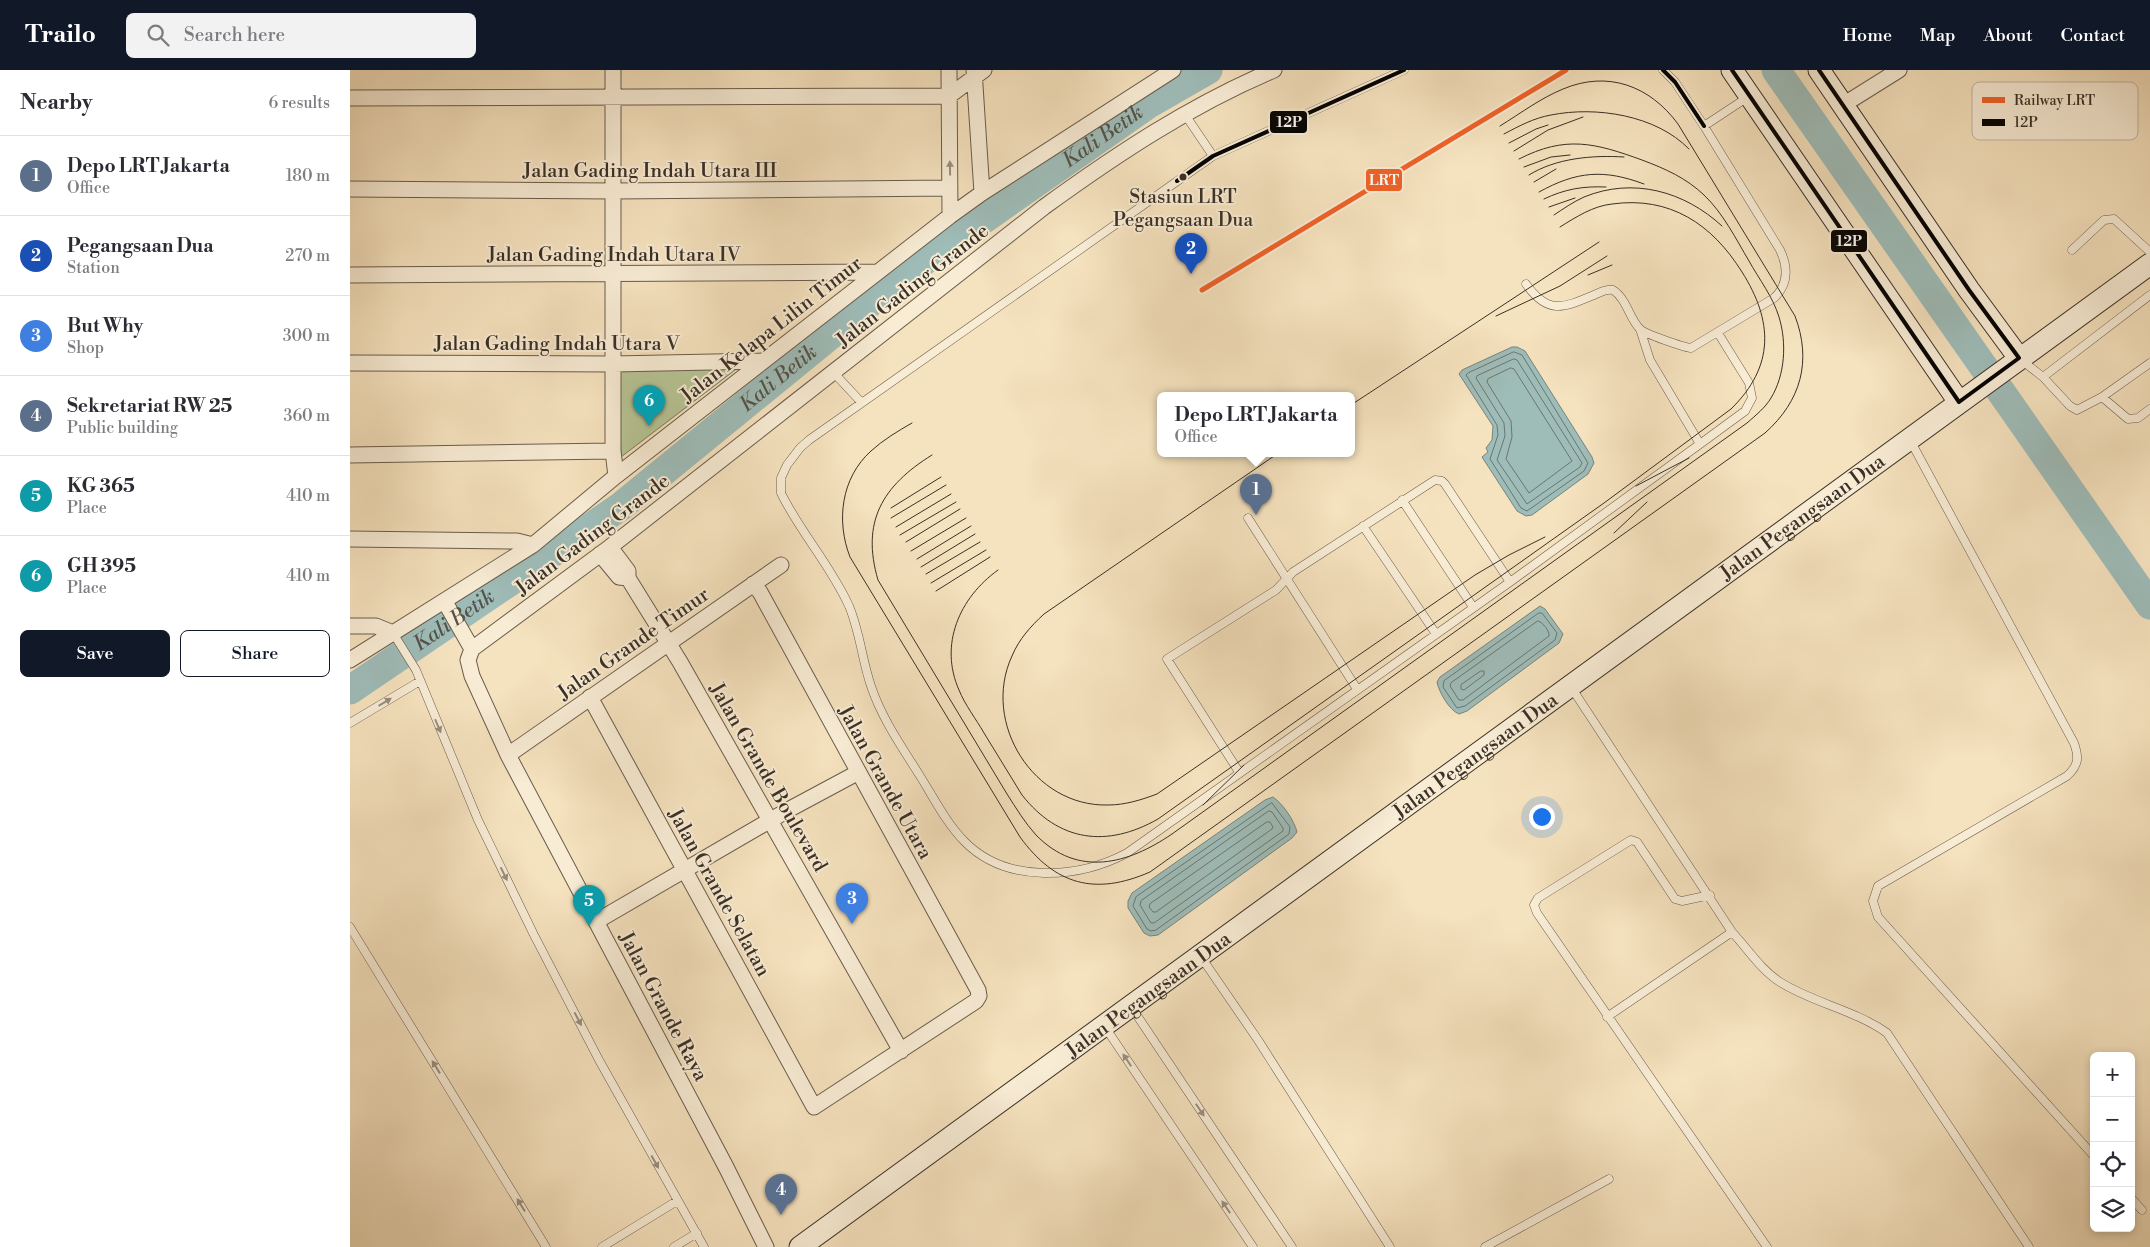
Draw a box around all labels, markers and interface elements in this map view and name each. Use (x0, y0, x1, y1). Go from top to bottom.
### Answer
search box (126, 13, 476, 58)
text: Trailo (25, 20, 96, 50)
icon: search (144, 21, 172, 49)
text: Search here (184, 23, 285, 47)
text: Home (1843, 24, 1892, 47)
text: Map (1920, 24, 1956, 47)
text: About (1984, 24, 2033, 47)
text: Contact (2061, 24, 2125, 47)
legend (1972, 82, 2138, 140)
text: Nearby (20, 90, 93, 116)
text: Railway LRT (2014, 92, 2095, 110)
text: 6 results (269, 93, 330, 113)
water label: Kali Betik (1057, 100, 1149, 174)
line badge: 12P (1269, 110, 1308, 134)
text: 12P (1276, 114, 1302, 132)
text: 12P (2014, 114, 2038, 132)
text: Depo LRT Jakarta (67, 154, 230, 178)
street label: Jalan Gading Indah Utara III (522, 159, 778, 184)
one-way arrow (946, 159, 954, 175)
text: 1 (32, 166, 40, 186)
text: 180 m (286, 166, 330, 186)
line badge: LRT (1365, 168, 1403, 192)
marker: Stasiun LRT Pegangsaan Dua (1178, 172, 1188, 182)
text: LRT (1369, 172, 1399, 190)
text: Office (67, 178, 110, 198)
place label: Stasiun LRT Pegangsaan Dua (1113, 185, 1253, 232)
street label: Jalan Gading Grande (831, 219, 994, 354)
line badge: 12P (1830, 229, 1868, 253)
pin: 2 (1175, 233, 1207, 274)
text: 12P (1836, 233, 1862, 251)
text: Pegangsaan Dua (67, 234, 214, 258)
street label: Jalan Gading Indah Utara IV (486, 243, 741, 268)
text: 2 (31, 246, 41, 266)
text: 270 m (285, 246, 330, 266)
street label: Jalan Kelapa Lilin Timur (675, 251, 868, 409)
text: Station (67, 258, 120, 278)
text: But Why (67, 314, 143, 338)
text: 3 (31, 326, 41, 346)
text: 300 m (283, 326, 330, 346)
street label: Jalan Gading Indah Utara V (433, 332, 681, 357)
text: Shop (67, 338, 104, 358)
water label: Kali Betik (734, 339, 823, 418)
pin: 6 (633, 385, 665, 426)
popup (1157, 392, 1355, 457)
text: Sekretariat RW 25 (67, 394, 232, 418)
text: Depo LRT Jakarta (1175, 403, 1337, 427)
text: 4 (31, 406, 41, 426)
text: 360 m (284, 406, 330, 426)
text: Public building (67, 418, 178, 438)
text: Office (1175, 427, 1218, 447)
street label: Jalan Pegangsaan Dua (1715, 449, 1891, 587)
street label: Jalan Gading Grande (510, 469, 675, 602)
text: KG 365 (67, 474, 135, 498)
pin: 1 (1240, 474, 1272, 515)
text: 5 (31, 486, 41, 506)
text: 410 m (286, 486, 330, 506)
text: Place (67, 498, 107, 518)
text: GH 395 (67, 554, 136, 578)
text: 6 (31, 566, 41, 586)
text: 410 m (286, 566, 330, 586)
text: Place (67, 578, 107, 598)
street label: Jalan Grande Timur (552, 582, 715, 707)
water label: Kali Betik (408, 584, 500, 658)
button: Save (20, 630, 170, 677)
button: Share (180, 630, 330, 677)
street label: Jalan Grande Boulevard (703, 678, 832, 877)
street label: Jalan Pegangsaan Dua (1388, 688, 1564, 826)
one-way arrow (378, 698, 391, 707)
street label: Jalan Grande Utara (832, 700, 938, 865)
one-way arrow (435, 719, 443, 733)
street label: Jalan Grande Selatan (662, 803, 775, 981)
your location (1529, 804, 1555, 830)
one-way arrow (500, 867, 509, 882)
pin: 3 (836, 883, 868, 924)
pin: 5 (573, 885, 605, 926)
street label: Jalan Grande Raya (612, 927, 713, 1086)
street label: Jalan Pegangsaan Dua (1061, 927, 1237, 1065)
one-way arrow (574, 1012, 582, 1027)
map controls (2090, 1052, 2135, 1232)
button: + (2090, 1052, 2135, 1097)
one-way arrow (1122, 1053, 1132, 1066)
one-way arrow (431, 1060, 440, 1073)
button: − (2090, 1097, 2135, 1142)
one-way arrow (1195, 1103, 1205, 1116)
button: locate (2090, 1142, 2135, 1187)
one-way arrow (651, 1155, 660, 1169)
pin: 4 (765, 1174, 797, 1215)
button: layers (2090, 1187, 2135, 1232)
one-way arrow (516, 1199, 525, 1212)
one-way arrow (1221, 1200, 1231, 1213)

